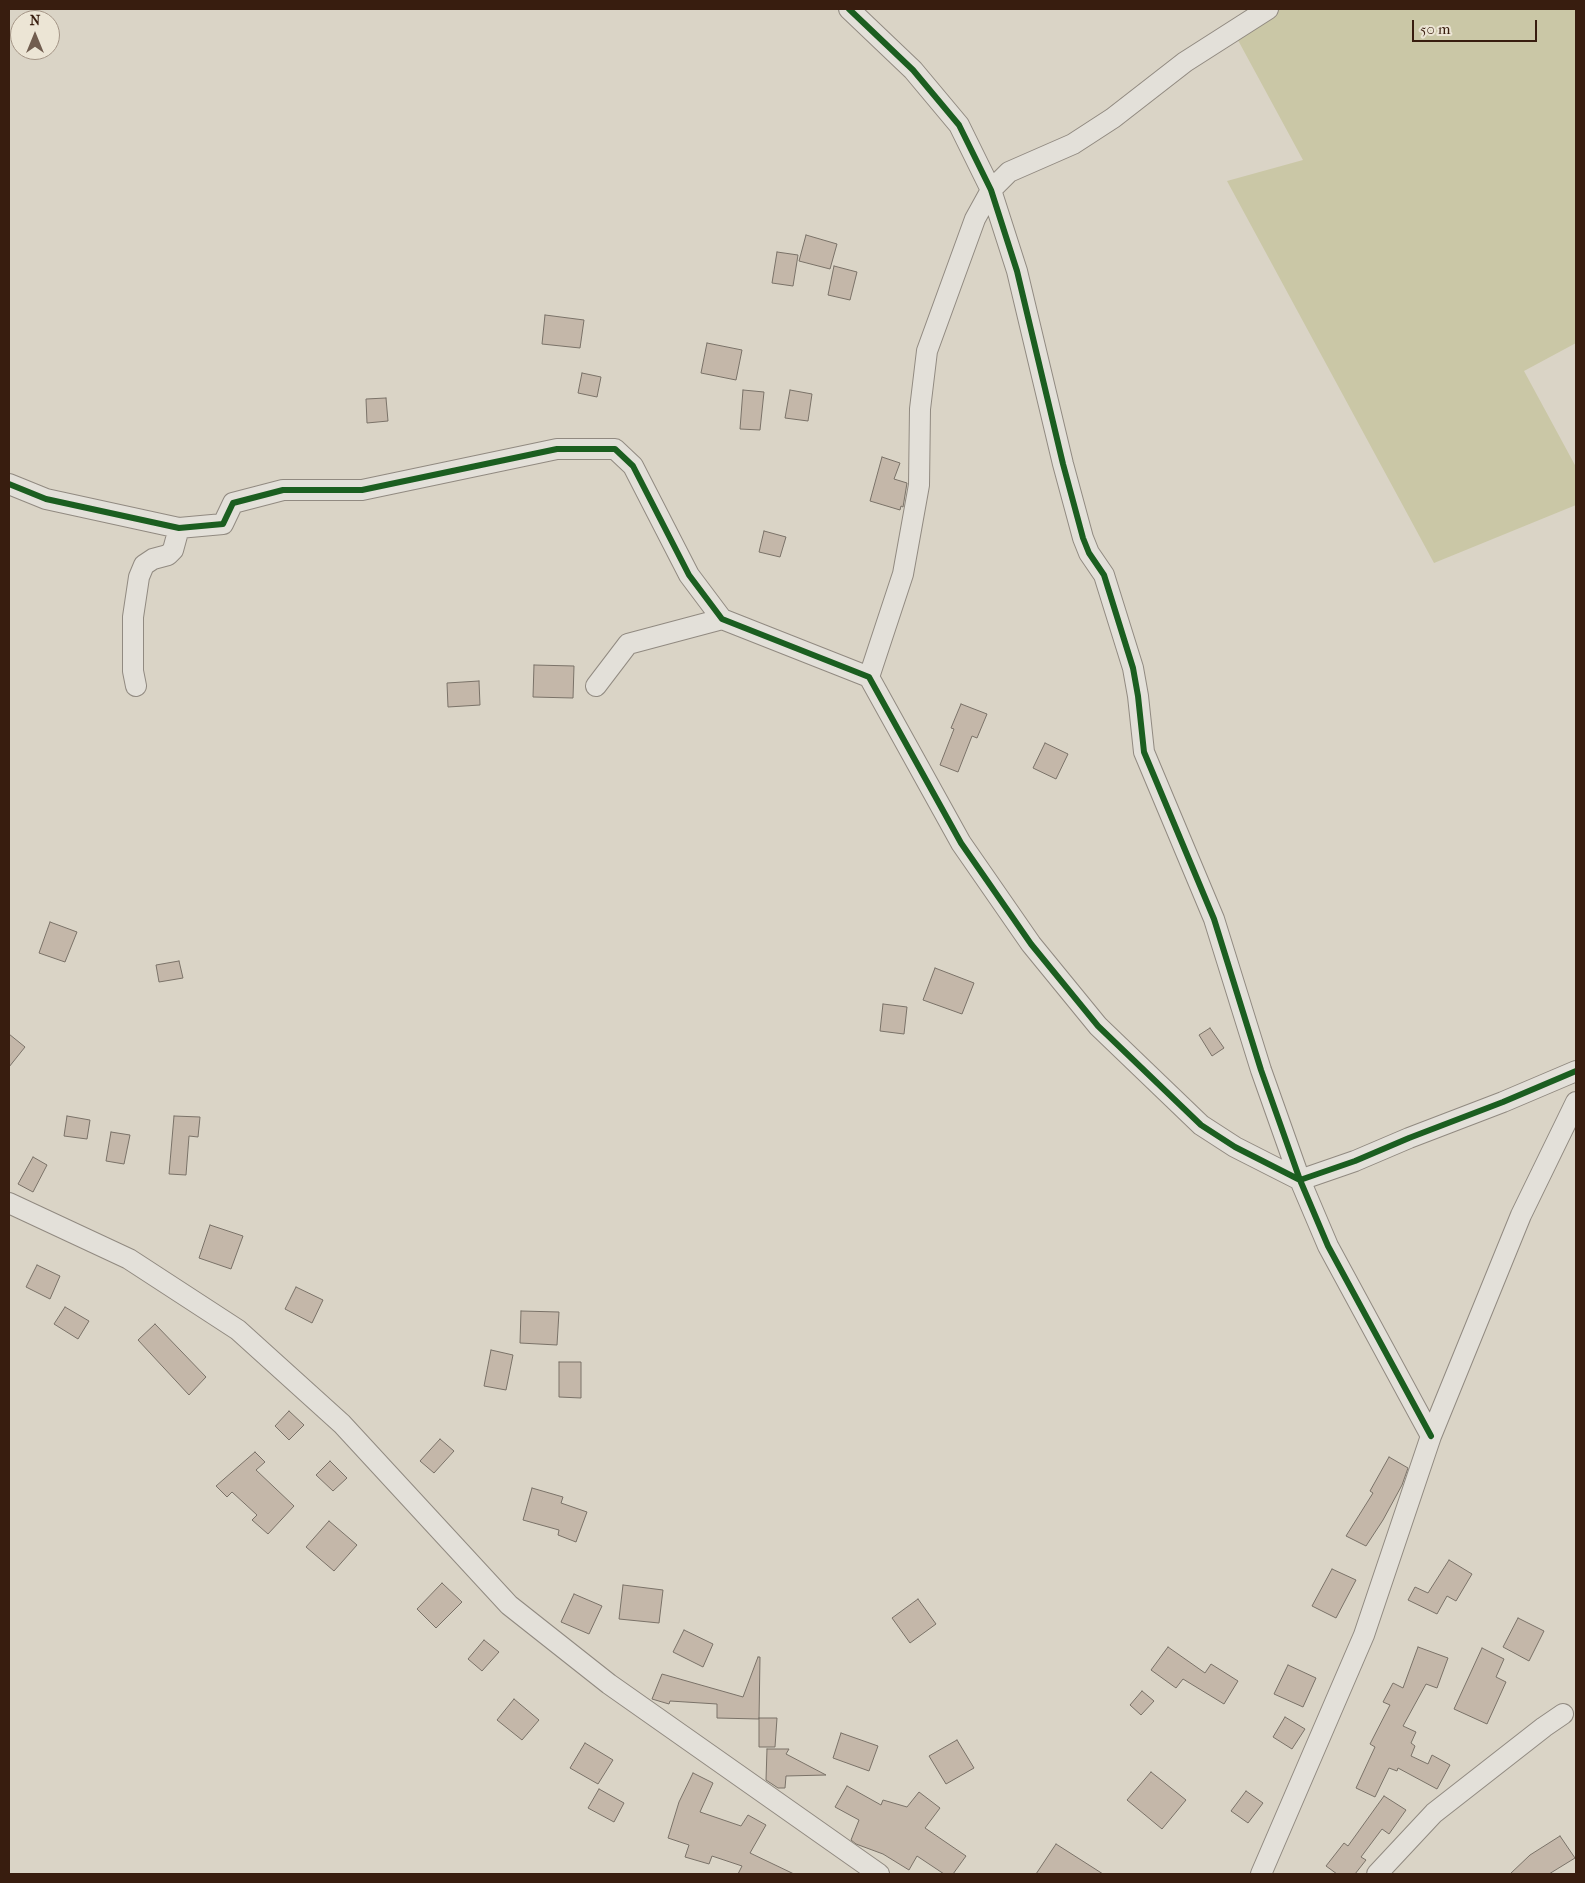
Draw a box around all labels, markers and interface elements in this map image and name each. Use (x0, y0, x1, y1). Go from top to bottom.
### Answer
north arrow (10, 10, 60, 60)
scale bar (1415, 10, 1540, 42)
text: N (30, 12, 40, 29)
text: 50 m (1420, 20, 1450, 38)

